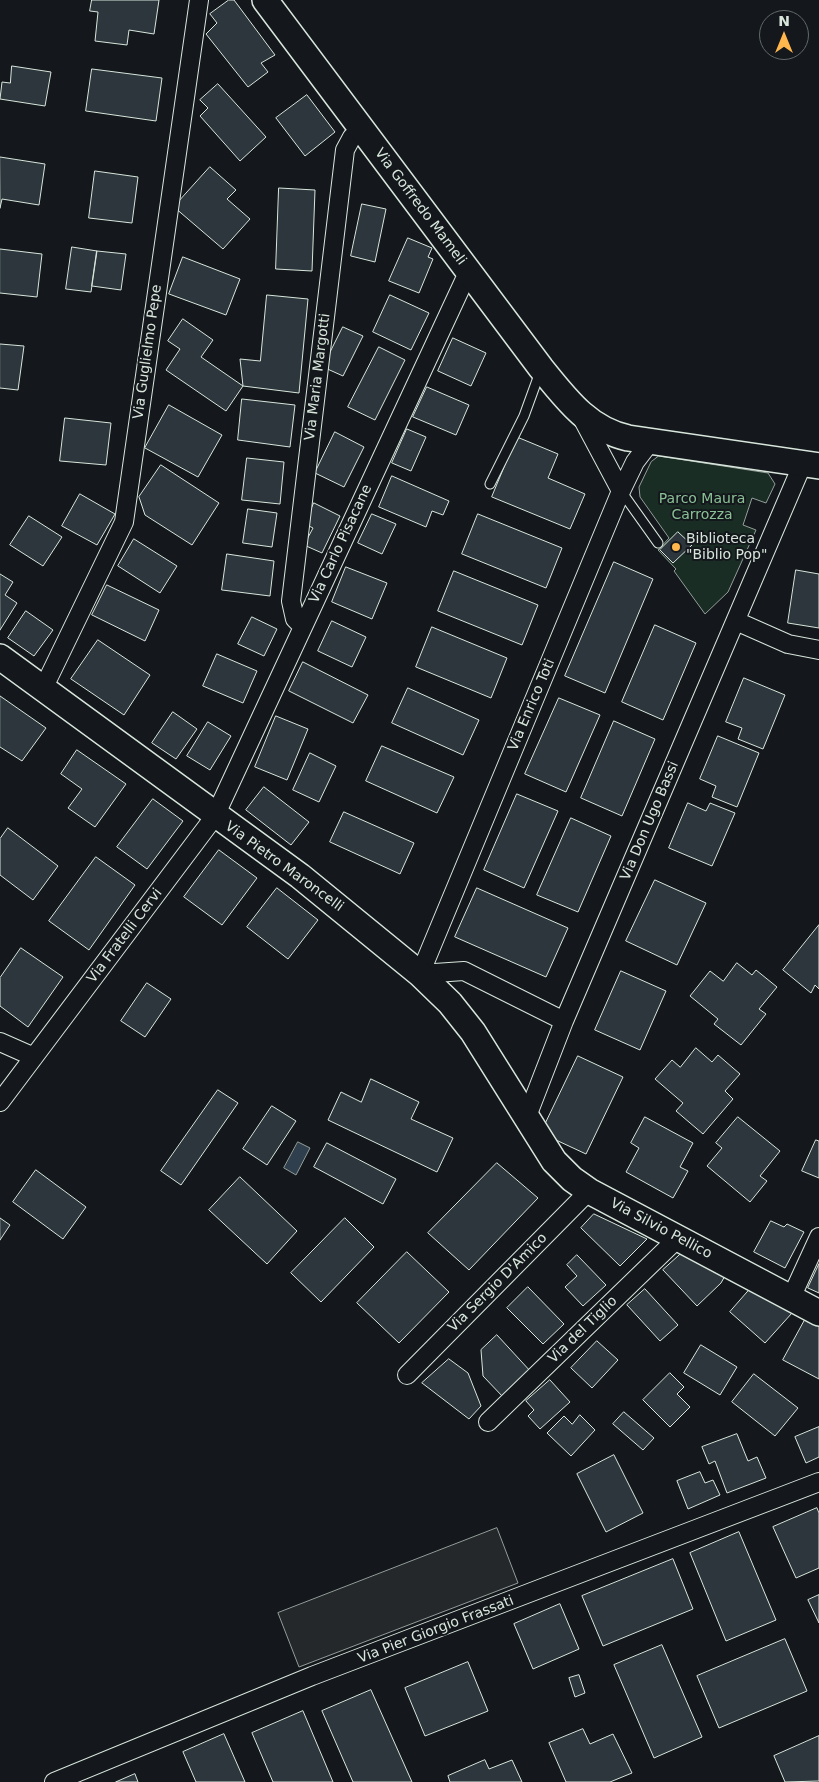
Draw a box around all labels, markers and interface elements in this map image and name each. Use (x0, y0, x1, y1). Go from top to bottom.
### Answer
north arrow (759, 10, 809, 60)
text: N (778, 13, 790, 29)
street label: Via Goffredo Mameli (371, 145, 469, 269)
street label: Via Guglielmo Pepe (130, 284, 166, 420)
street label: Via Maria Margotti (302, 312, 334, 442)
street label: Via Carlo Pisacane (306, 482, 376, 606)
park label: Parco Maura Carrozza (659, 491, 745, 524)
place label: Biblioteca "Biblio Pop" (686, 531, 767, 564)
marker: Biblioteca "Biblio Pop" (670, 541, 682, 553)
street label: Via Enrico Toti (505, 656, 559, 754)
street label: Via Don Ugo Bassi (617, 759, 683, 883)
street label: Via Pietro Maroncelli (221, 818, 347, 916)
street label: Via Fratelli Cervi (84, 885, 166, 987)
street label: Via Silvio Pellico (607, 1195, 715, 1263)
street label: Via Sergio D'Amico (445, 1230, 551, 1336)
street label: Via del Tiglio (545, 1293, 621, 1367)
street label: Via Pier Giorgio Frassati (356, 1592, 516, 1668)

